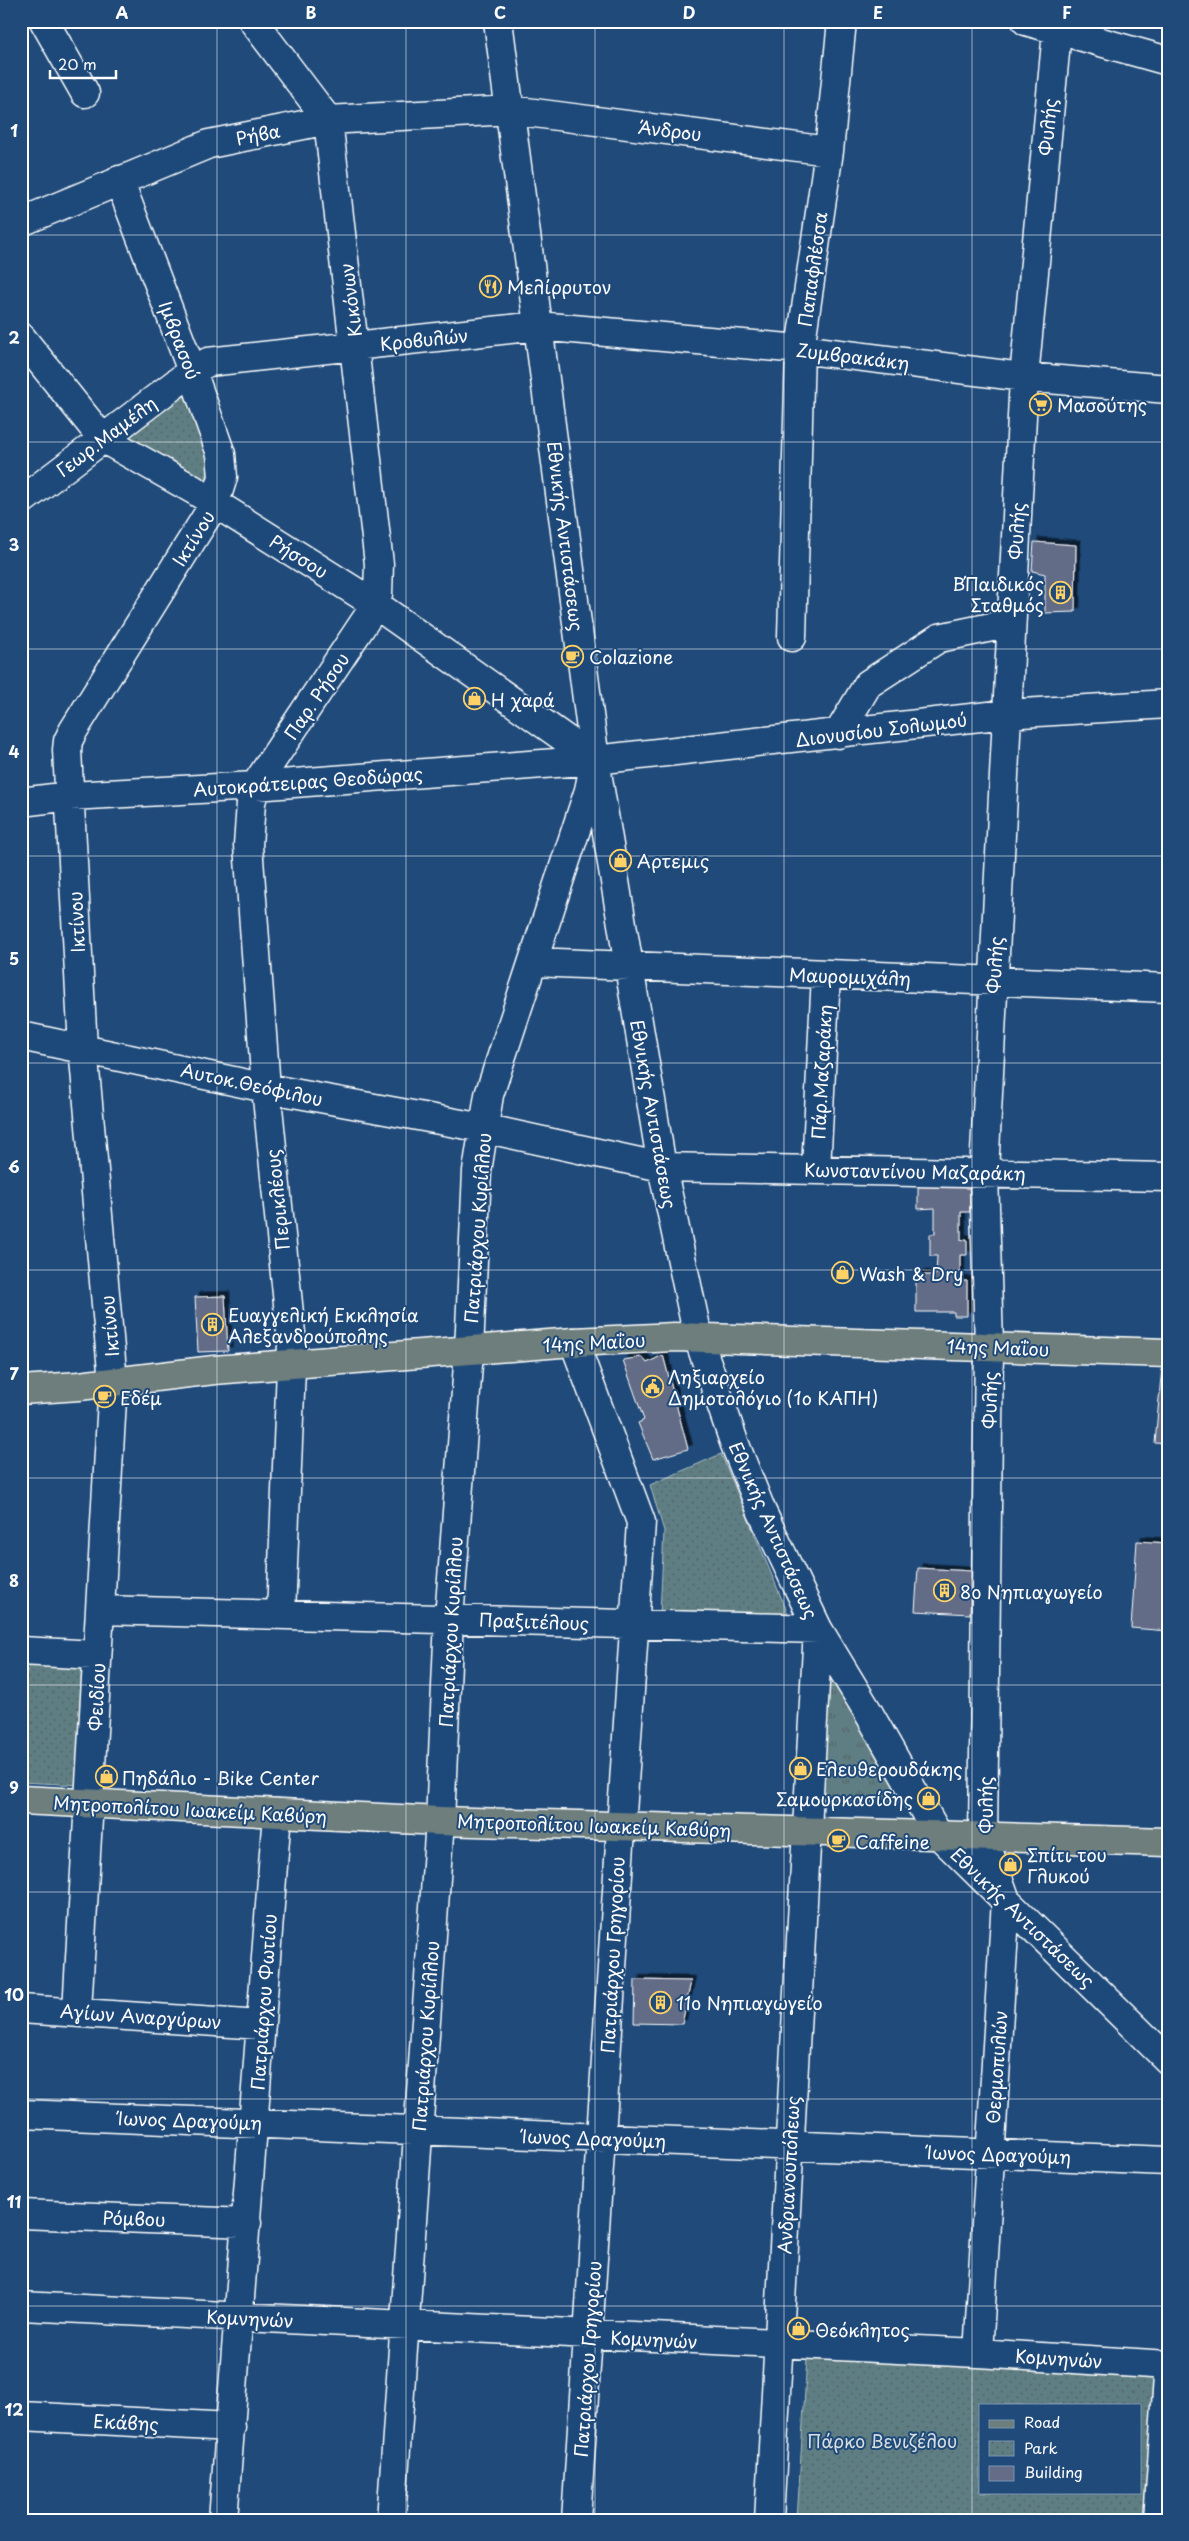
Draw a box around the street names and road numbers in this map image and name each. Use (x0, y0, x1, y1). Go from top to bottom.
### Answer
street label: Φυλής (1031, 97, 1063, 157)
street label: Άνδρου (637, 113, 703, 147)
street label: Ρήβα (234, 116, 283, 151)
street label: Παπαφλέσσα (791, 209, 833, 328)
street label: Κικόνων (332, 261, 368, 339)
street label: Ιμβρασού (153, 297, 207, 383)
street label: Κροβυλών (379, 321, 469, 357)
street label: Ζυμβρακάκη (795, 336, 911, 376)
street label: Γεωρ.Μαμέλη (50, 389, 162, 483)
street label: Εθνικής Αντιστάσεως (541, 439, 591, 633)
street label: Φυλής (1001, 502, 1031, 560)
street label: Ικτίνου (165, 505, 221, 571)
street label: Ρήσσου (265, 527, 333, 585)
street label: Παρ. Ρήσου (277, 647, 355, 745)
street label: Διονυσίου Σολωμού (794, 705, 968, 753)
street label: Αυτοκράτειρας Θεοδώρας (192, 760, 424, 802)
street label: Ικτίνου (61, 891, 91, 953)
street label: Φυλής (979, 936, 1009, 994)
street label: Μαυρομιχάλη (789, 960, 911, 992)
street label: Πάρ.Μαζαράκη (804, 1004, 838, 1140)
street label: Εθνικής Αντιστάσεως (624, 1017, 684, 1211)
street label: Αυτοκ.Θεόφιλου (178, 1056, 326, 1112)
street label: Πατριάρχου Κυρίλλου (457, 1132, 497, 1324)
street label: Περικλέους (258, 1148, 296, 1252)
street label: Κωνσταντίνου Μαζαράκη (804, 1156, 1026, 1186)
street label: Ικτίνου (93, 1294, 125, 1358)
street label: 14ης Μαΐου (542, 1326, 646, 1358)
street label: 14ης Μαΐου (946, 1332, 1050, 1362)
street label: Φυλής (975, 1371, 1003, 1429)
street label: Εθνικής Αντιστάσεως (723, 1437, 825, 1623)
street label: Πατριάρχου Κυρίλλου (432, 1536, 468, 1728)
street label: Πραξιτέλους (479, 1606, 589, 1636)
street label: Φειδίου (81, 1662, 111, 1732)
street label: Φυλής (971, 1776, 999, 1834)
street label: Μητροπολίτου Ιωακείμ Καβύρη (52, 1788, 328, 1830)
street label: Μητροπολίτου Ιωακείμ Καβύρη (456, 1807, 732, 1843)
street label: Εθνικής Αντιστάσεως (945, 1841, 1101, 1993)
street label: Πατριάρχου Γρηγορίου (593, 1856, 631, 2054)
street label: Πατριάρχου Φωτίου (243, 1913, 283, 2091)
street label: Πατριάρχου Κυρίλλου (405, 1940, 445, 2132)
street label: Αγίων Αναργύρων (59, 1997, 223, 2035)
street label: Θερμοπυλών (979, 2009, 1013, 2125)
street label: Ανδριανουπόλεως (770, 2095, 806, 2255)
street label: Ίωνος Δραγούμη (115, 2104, 263, 2136)
street label: Ίωνος Δραγούμη (519, 2122, 667, 2154)
street label: Ίωνος Δραγούμη (924, 2138, 1072, 2170)
street label: Ρόμβου (102, 2203, 166, 2233)
street label: Πατριάρχου Γρηγορίου (567, 2260, 607, 2458)
street label: Κομνηνών (206, 2302, 294, 2334)
street label: Κομνηνών (610, 2323, 698, 2355)
street label: Κομνηνών (1014, 2341, 1104, 2375)
street label: Εκάβης (92, 2407, 160, 2437)

